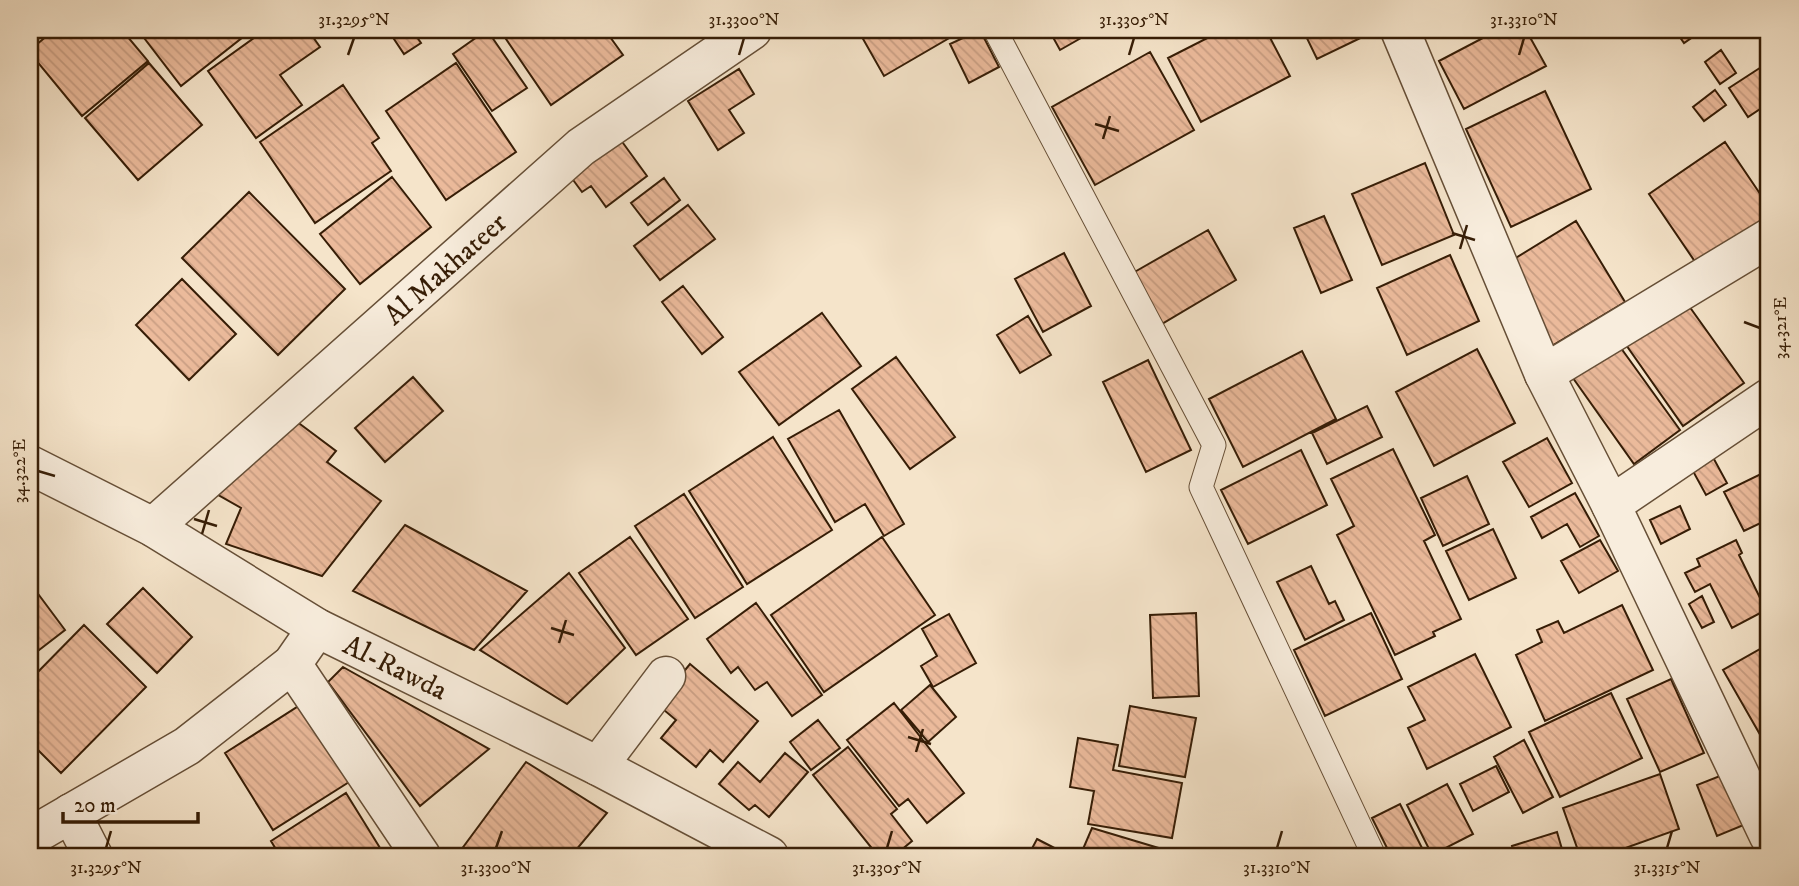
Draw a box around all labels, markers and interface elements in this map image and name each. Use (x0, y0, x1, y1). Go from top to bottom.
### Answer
text: 31.3295°N (318, 9, 390, 31)
text: 31.3300°N (709, 9, 780, 31)
text: 31.3305°N (1099, 9, 1169, 31)
text: 31.3310°N (1490, 9, 1558, 31)
street label: Al Makhateer (377, 205, 515, 333)
text: 34.321°E (1770, 297, 1792, 359)
text: 34.322°E (9, 438, 31, 503)
street label: Al-Rawda (337, 628, 453, 708)
scale bar (63, 781, 198, 825)
text: 20 m (74, 793, 116, 819)
text: 31.3295°N (70, 857, 142, 879)
text: 31.3300°N (461, 857, 532, 879)
text: 31.3305°N (852, 857, 922, 879)
text: 31.3310°N (1243, 857, 1311, 879)
text: 31.3315°N (1634, 857, 1701, 879)

